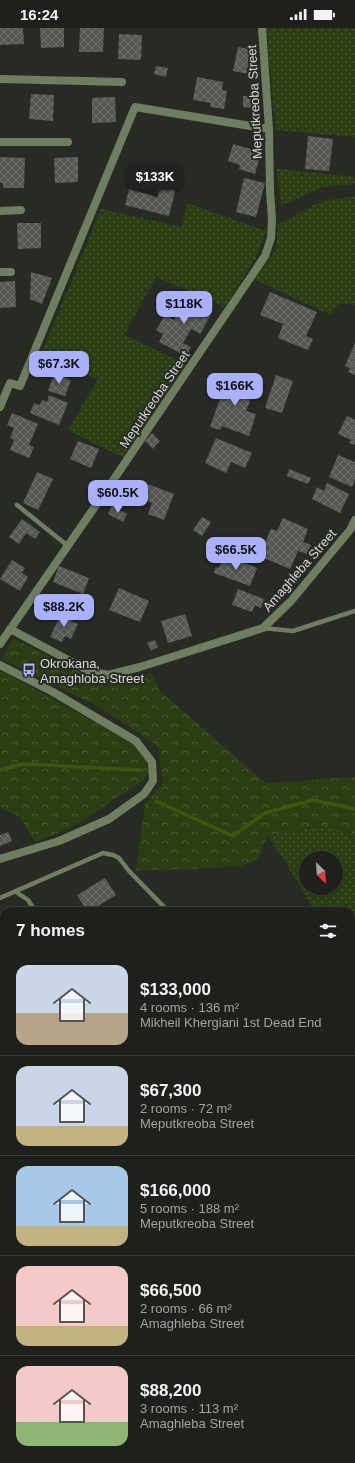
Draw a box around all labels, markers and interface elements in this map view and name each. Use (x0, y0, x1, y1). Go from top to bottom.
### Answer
text: 16:24 (20, 6, 58, 23)
street label: Meputkreoba Street (244, 44, 265, 159)
pin: $133K (127, 164, 183, 198)
text: $133K (136, 169, 174, 184)
pin: $118K (156, 291, 212, 325)
text: $118K (165, 296, 203, 311)
street label: Meputkreoba Street (116, 347, 193, 451)
pin: $67.3K (26, 351, 92, 385)
text: $67.3K (38, 356, 80, 371)
pin: $166K (207, 373, 263, 407)
text: $166K (216, 378, 254, 393)
pin: $60.5K (85, 480, 151, 514)
text: $60.5K (97, 485, 139, 500)
street label: Amaghleba Street (260, 526, 339, 615)
pin: $66.5K (203, 537, 269, 571)
text: $66.5K (215, 542, 257, 557)
pin: $88.2K (31, 594, 97, 628)
text: $88.2K (43, 599, 85, 614)
place label: Okrokana, Amaghloba Street (40, 656, 144, 686)
bus stop icon: Okrokana, Amaghloba Street (21, 662, 37, 678)
north arrow (299, 851, 343, 895)
map controls (299, 851, 343, 895)
icon: filters (317, 920, 339, 942)
text: 7 homes (16, 921, 85, 940)
text: $133,000 (140, 980, 211, 999)
icon: home (48, 981, 96, 1029)
text: 4 rooms · 136 m² (140, 1000, 239, 1015)
text: Mikheil Khergiani 1st Dead End (140, 1015, 321, 1030)
text: $67,300 (140, 1081, 201, 1100)
icon: home (48, 1082, 96, 1130)
text: 2 rooms · 72 m² (140, 1101, 232, 1116)
text: Meputkreoba Street (140, 1116, 254, 1131)
text: $166,000 (140, 1181, 211, 1200)
icon: home (48, 1182, 96, 1230)
text: 5 rooms · 188 m² (140, 1201, 239, 1216)
text: Meputkreoba Street (140, 1216, 254, 1231)
text: $66,500 (140, 1281, 201, 1300)
icon: home (48, 1282, 96, 1330)
text: 2 rooms · 66 m² (140, 1301, 232, 1316)
text: Amaghleba Street (140, 1316, 244, 1331)
text: $88,200 (140, 1381, 201, 1400)
icon: home (48, 1382, 96, 1430)
text: 3 rooms · 113 m² (140, 1401, 238, 1416)
text: Amaghleba Street (140, 1416, 244, 1431)

